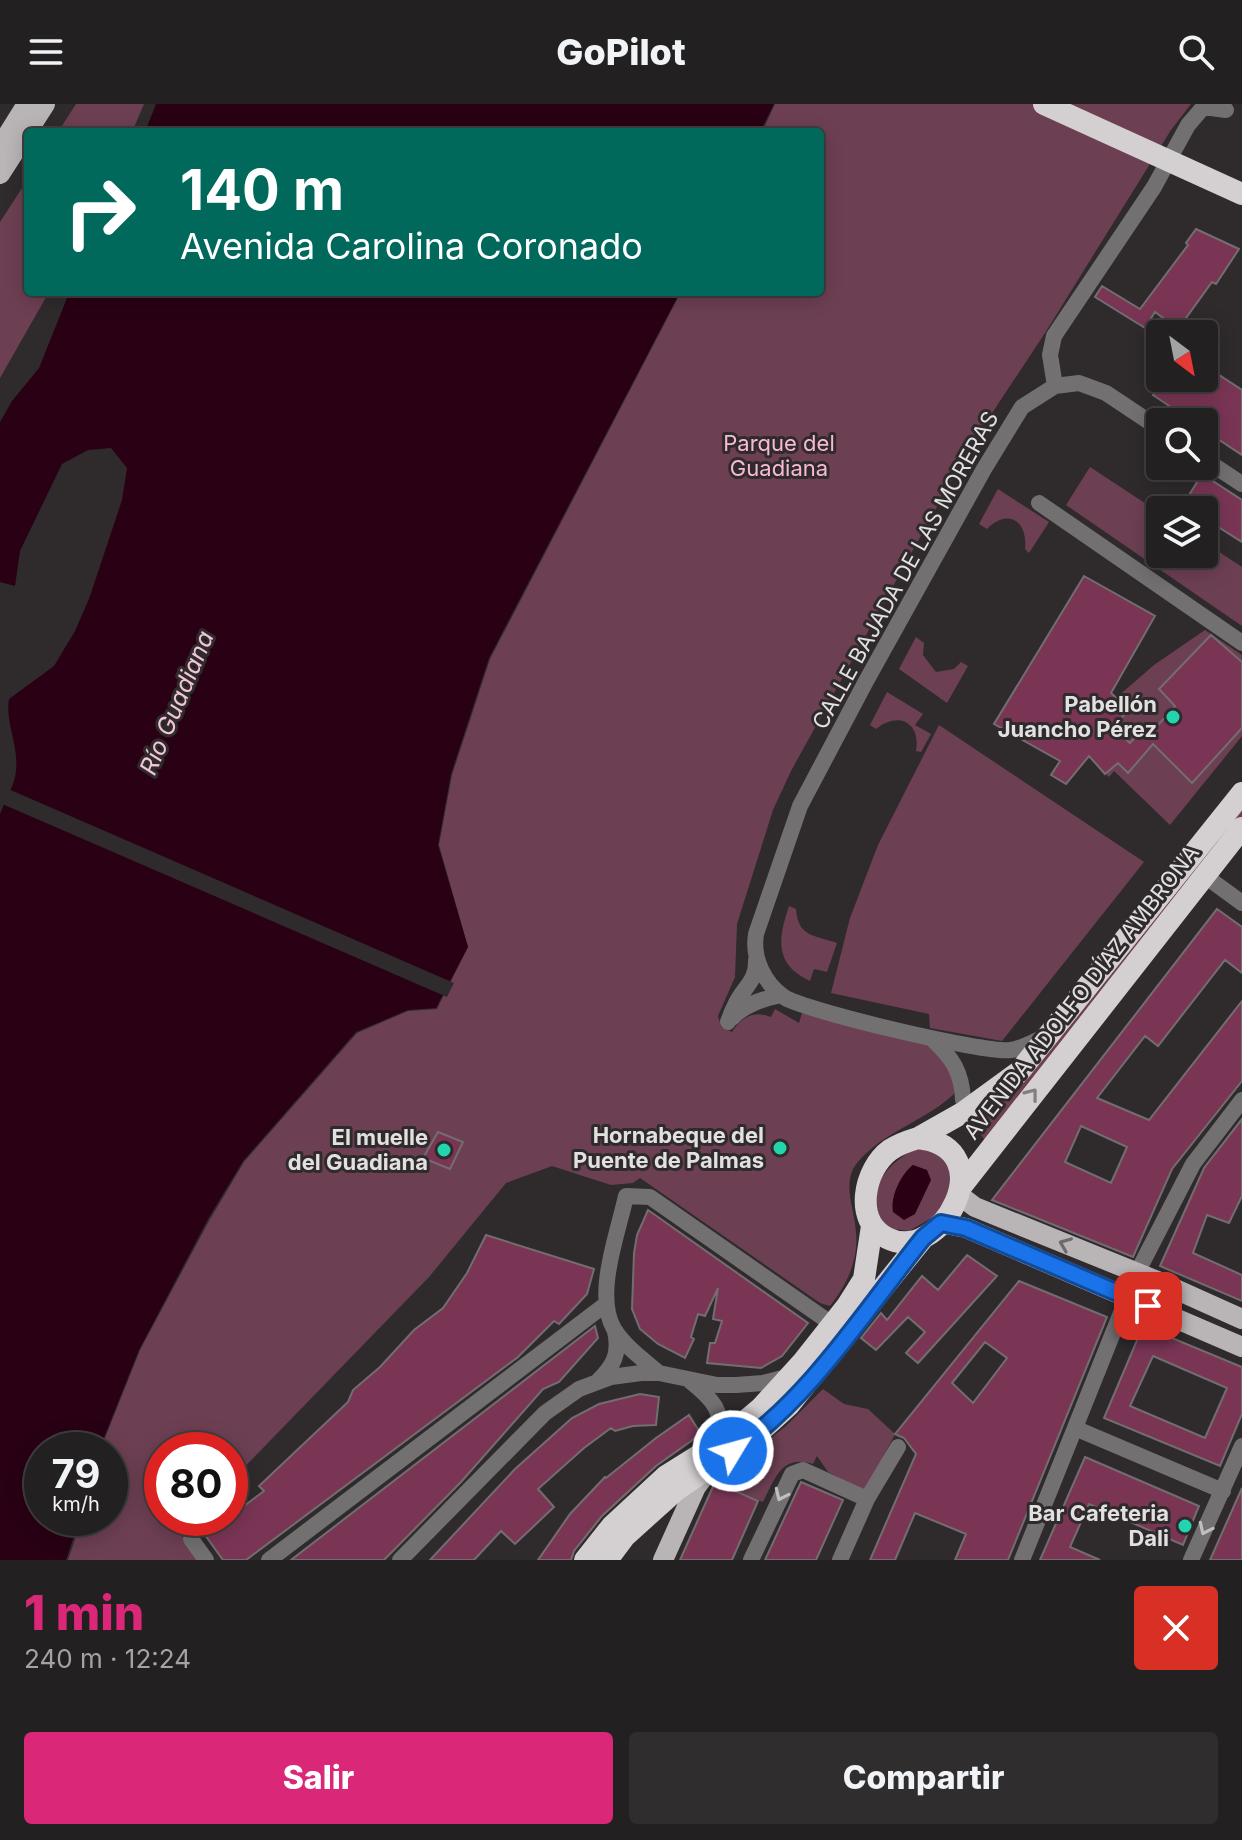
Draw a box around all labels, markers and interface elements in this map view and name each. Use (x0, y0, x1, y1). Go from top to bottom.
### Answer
icon: menu (24, 30, 68, 74)
text: GoPilot (556, 30, 686, 74)
icon: search (1174, 30, 1218, 74)
text: 140 m (180, 156, 344, 224)
icon: right (48, 160, 152, 264)
text: Avenida Carolina Coronado (180, 224, 643, 268)
north arrow (1146, 320, 1218, 392)
map controls (1146, 320, 1218, 568)
street label: CALLE BAJADA DE LAS MORERAS (807, 407, 1003, 733)
button: search (1146, 408, 1218, 480)
park label: Parque del Guadiana (723, 430, 835, 481)
button: layers (1146, 496, 1218, 568)
water label: Río Guadiana (133, 627, 220, 779)
place label: Pabellón Juancho Pérez (998, 691, 1157, 742)
marker: Pabellón Juancho Pérez (1164, 708, 1182, 726)
street label: AVENIDA ADOLFO DÍAZ AMBRONA (958, 840, 1204, 1144)
one-way arrow (1023, 1088, 1037, 1103)
place label: Hornabeque del Puente de Palmas (573, 1122, 764, 1173)
place label: El muelle del Guadiana (288, 1124, 428, 1175)
marker: Hornabeque del Puente de Palmas (771, 1139, 789, 1157)
marker: El muelle del Guadiana (435, 1141, 453, 1159)
one-way arrow (1059, 1237, 1073, 1253)
pin (1114, 1272, 1182, 1340)
icon: arrive (1126, 1284, 1170, 1328)
position arrow (691, 1409, 775, 1493)
speed limit sign: 80 (144, 1432, 248, 1536)
text: 79 (52, 1449, 100, 1498)
one-way arrow (775, 1487, 791, 1502)
text: km/h (52, 1492, 100, 1516)
place label: Bar Cafeteria Dali (1028, 1500, 1169, 1551)
marker: Bar Cafeteria Dali (1176, 1517, 1194, 1535)
one-way arrow (1199, 1521, 1215, 1535)
text: 1 min (24, 1583, 144, 1642)
button: close (1134, 1586, 1218, 1670)
text: 240 m · 12:24 (24, 1643, 191, 1674)
button: Salir (24, 1732, 613, 1824)
button: Compartir (629, 1732, 1218, 1824)

